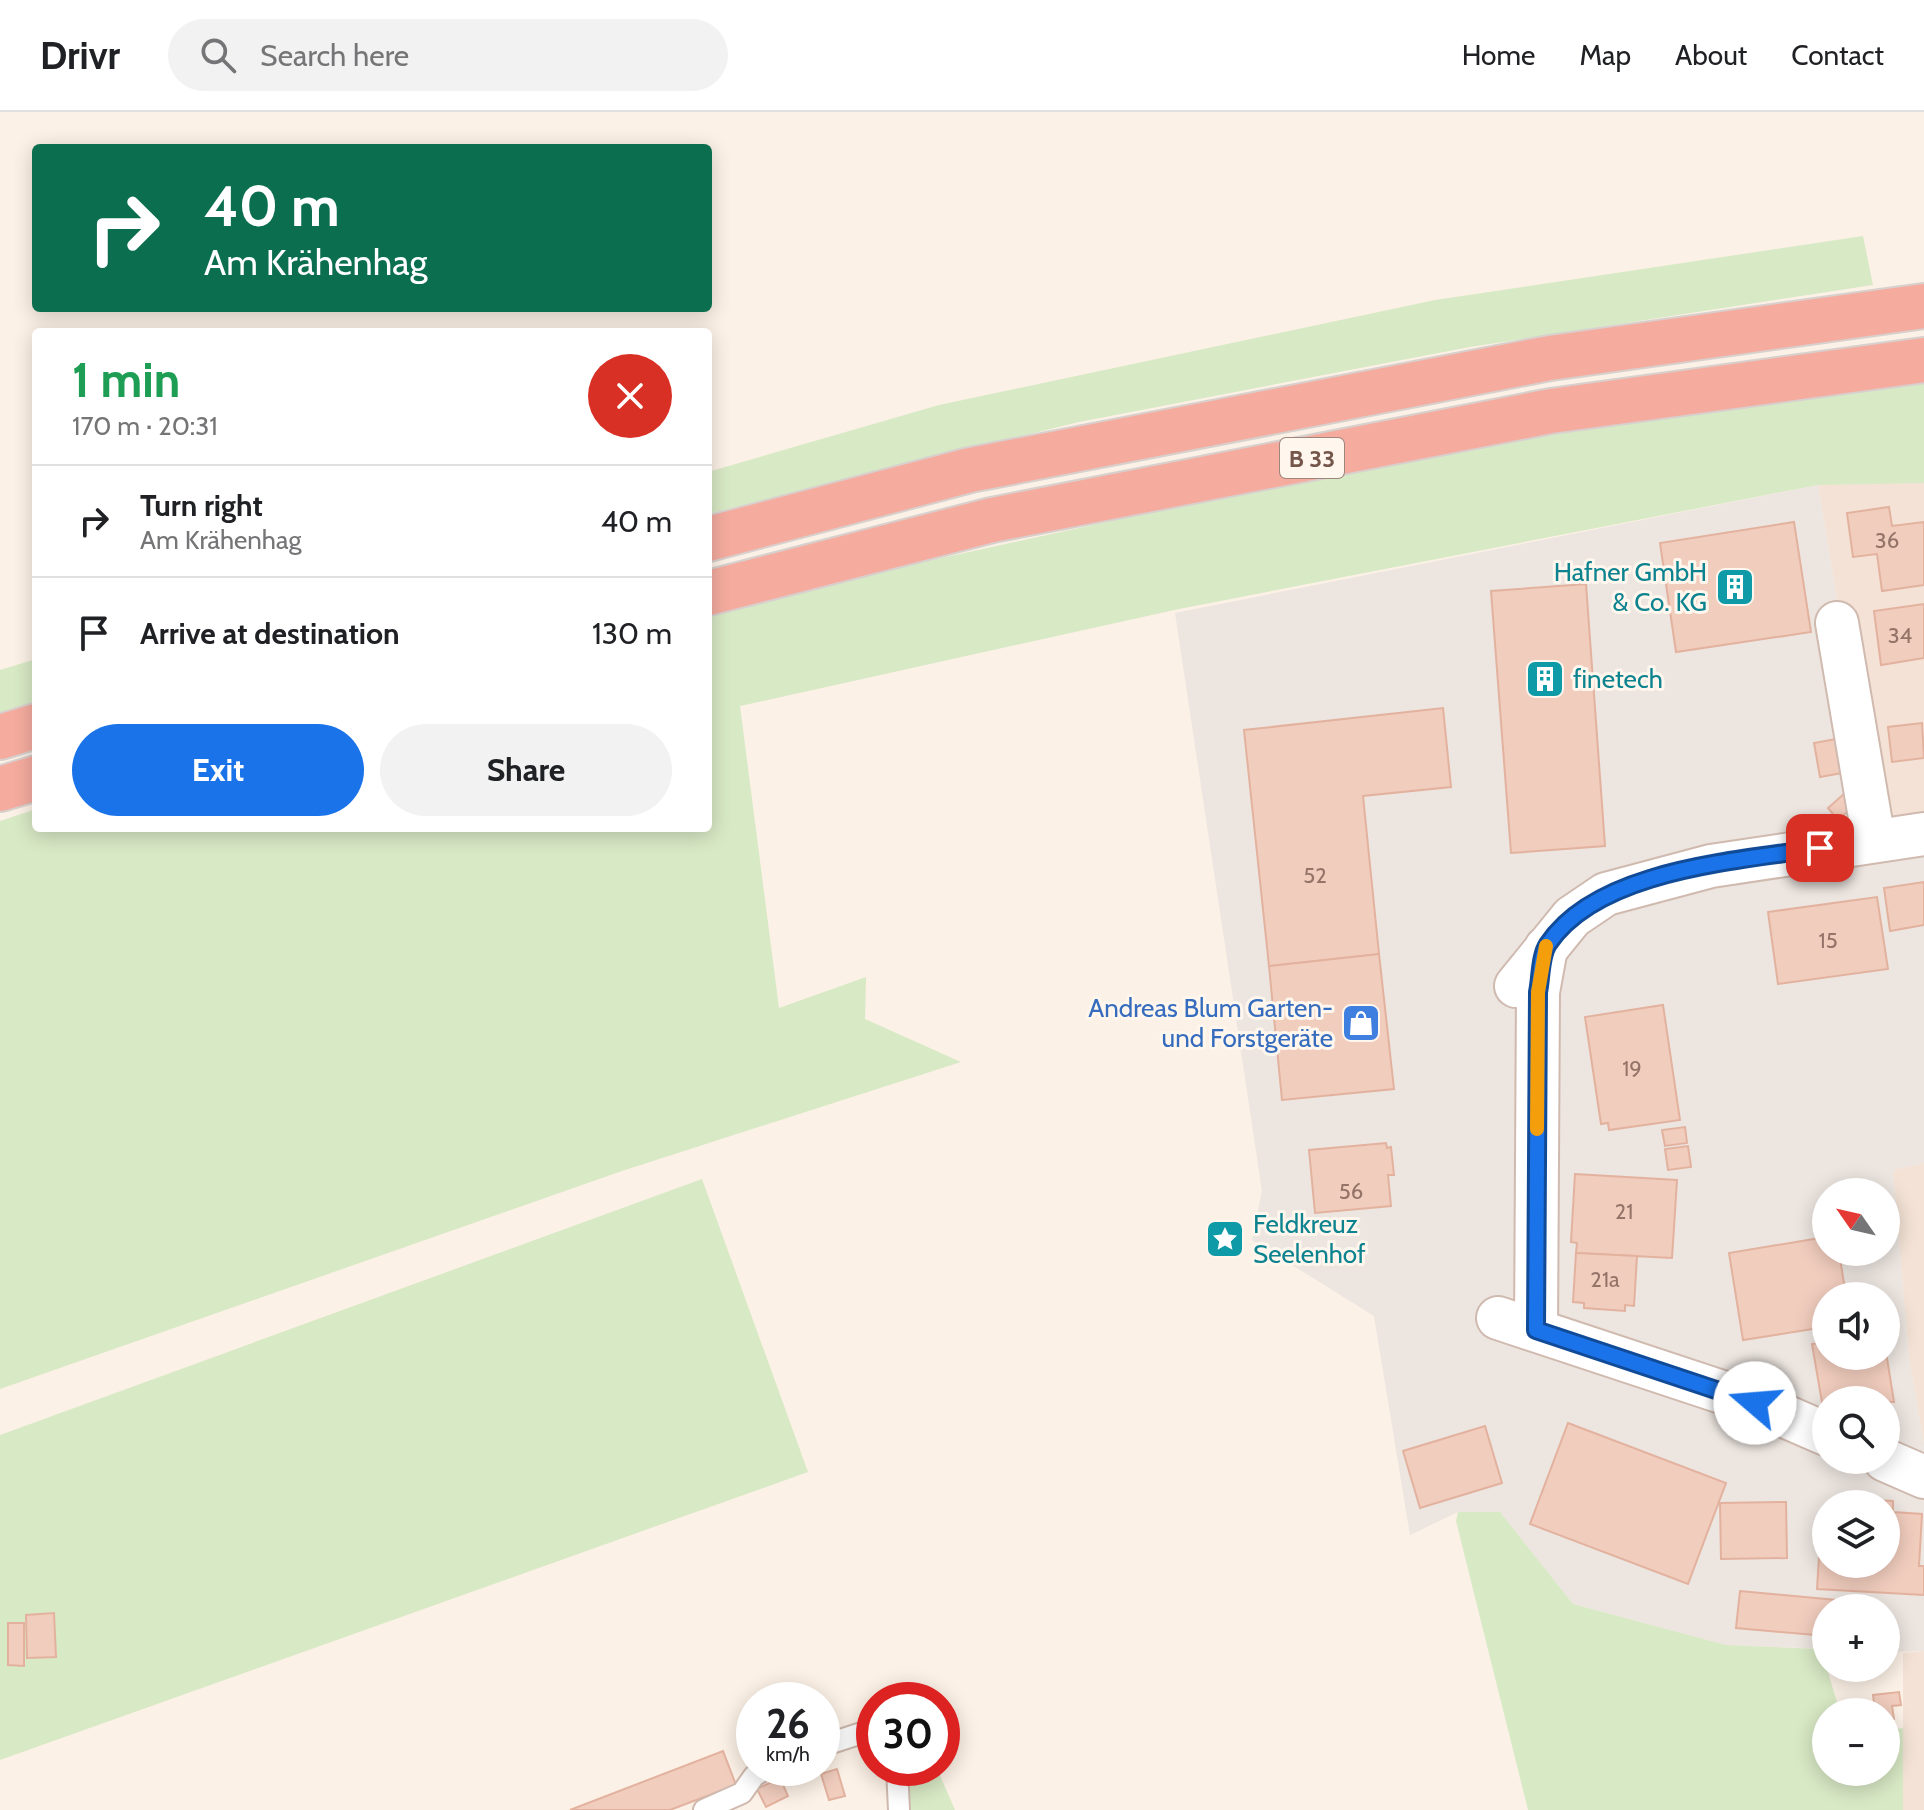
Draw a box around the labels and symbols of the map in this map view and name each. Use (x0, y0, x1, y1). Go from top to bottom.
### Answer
road number: B 33 (1280, 438, 1344, 478)
house number: 36 (1875, 527, 1899, 554)
place label: Hafner GmbH & Co. KG (1554, 556, 1707, 618)
building icon: Hafner GmbH & Co. KG (1714, 566, 1756, 608)
house number: 34 (1888, 622, 1913, 649)
building icon: finetech (1524, 658, 1566, 700)
place label: finetech (1573, 663, 1663, 695)
pin (1786, 814, 1854, 882)
house number: 52 (1303, 862, 1327, 889)
house number: 15 (1818, 927, 1838, 954)
place label: Andreas Blum Garten- und Forstgeräte (1088, 992, 1333, 1054)
shop icon: Andreas Blum Garten- und Forstgeräte (1340, 1002, 1382, 1044)
house number: 19 (1622, 1055, 1642, 1082)
house number: 56 (1339, 1178, 1363, 1205)
north arrow (1812, 1178, 1900, 1266)
house number: 21 (1615, 1198, 1633, 1225)
place label: Feldkreuz Seelenhof (1253, 1208, 1366, 1270)
place icon: Feldkreuz Seelenhof (1204, 1218, 1246, 1260)
house number: 21a (1590, 1266, 1620, 1293)
position arrow (1713, 1361, 1797, 1445)
speed limit sign: 30 (856, 1682, 960, 1786)

